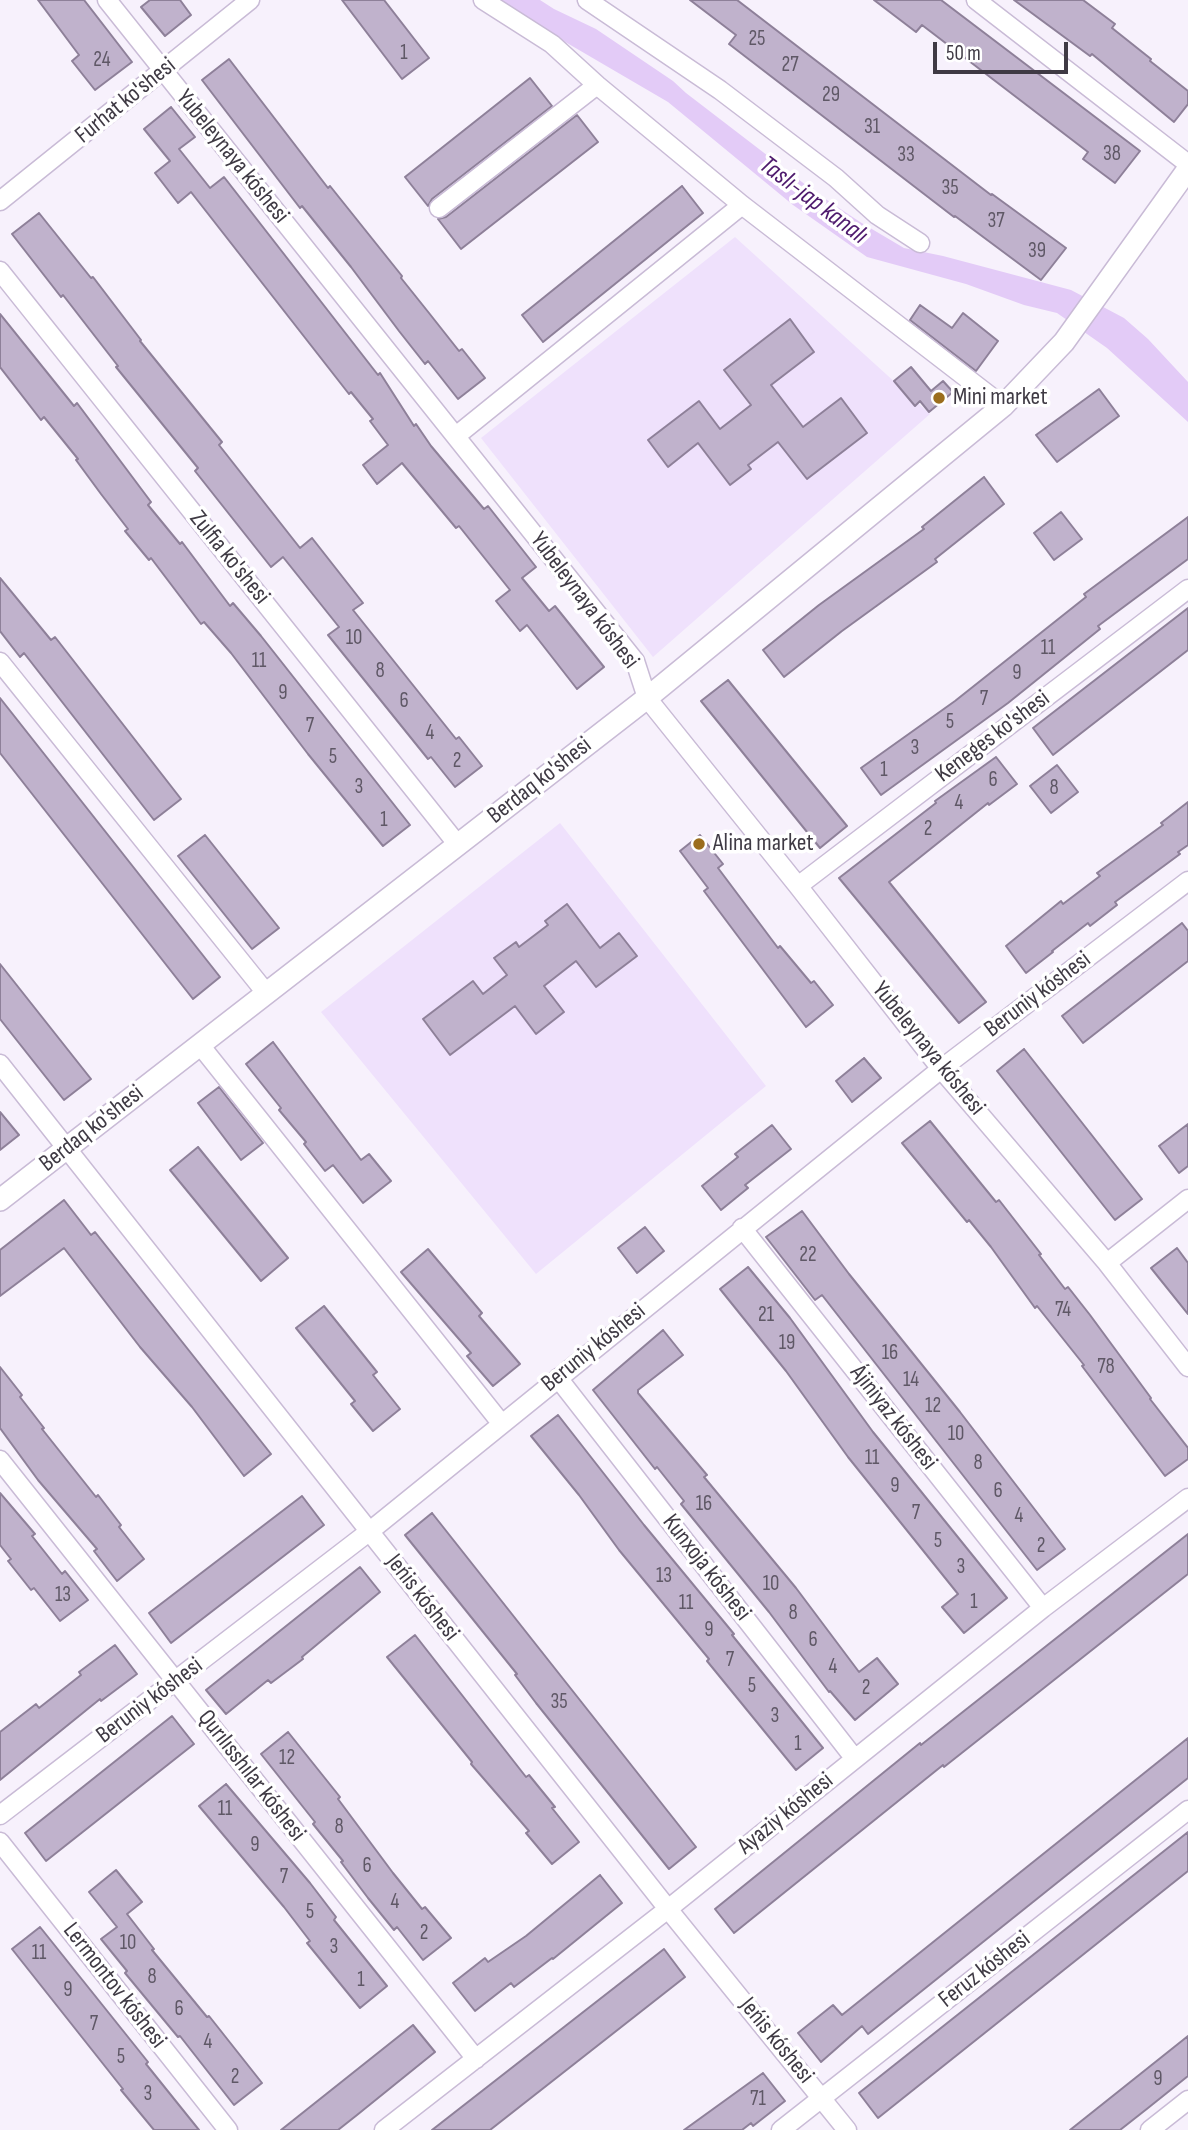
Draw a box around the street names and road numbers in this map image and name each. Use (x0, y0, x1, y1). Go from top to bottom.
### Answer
street label: Furhat ko'shesi (70, 52, 182, 150)
street label: Yubeleynaya kóshesi (169, 84, 295, 230)
street label: Zulfia ko'shesi (183, 505, 275, 611)
street label: Yubeleynaya kóshesi (523, 527, 645, 675)
street label: Keneges ko'shesi (930, 685, 1056, 789)
street label: Berdaq ko'shesi (482, 731, 598, 831)
street label: Beruniy kóshesi (979, 946, 1097, 1044)
street label: Yubeleynaya kóshesi (865, 976, 991, 1122)
street label: Berdaq ko'shesi (34, 1079, 150, 1179)
street label: Beruniy kóshesi (536, 1297, 652, 1399)
street label: Ájiniyaz kóshesi (843, 1360, 943, 1476)
street label: Kunxoja kóshesi (656, 1509, 756, 1627)
street label: Jeńis kóshesi (379, 1549, 465, 1647)
street label: Beruniy kóshesi (91, 1652, 209, 1750)
street label: Qurılısshılar kóshesi (191, 1705, 311, 1847)
street label: Ayaziy kóshesi (732, 1767, 840, 1861)
street label: Lermontov kóshesi (56, 1918, 172, 2054)
street label: Feruz kóshesi (934, 1925, 1036, 2015)
street label: Jeńis kóshesi (733, 1992, 819, 2090)

